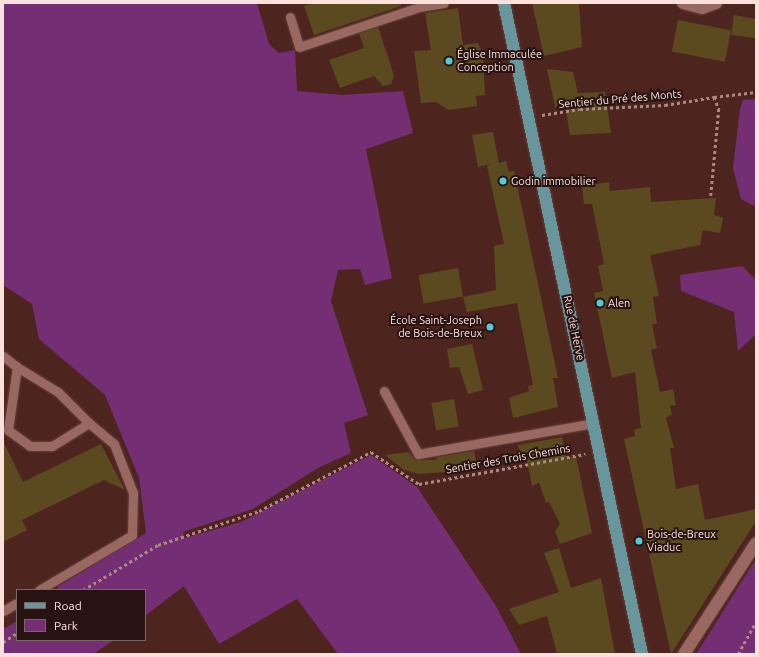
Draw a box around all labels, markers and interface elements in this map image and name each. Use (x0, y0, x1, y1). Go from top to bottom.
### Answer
place label: Église Immaculée Conception (457, 48, 542, 74)
marker: Église Immaculée Conception (444, 56, 454, 66)
street label: Sentier du Pré des Monts (558, 87, 682, 111)
place label: Godin immobilier (511, 174, 596, 188)
marker: Godin immobilier (498, 176, 508, 186)
street label: Rue de Herve (561, 294, 587, 362)
place label: Alen (608, 296, 630, 310)
marker: Alen (595, 298, 605, 308)
place label: École Saint-Joseph de Bois-de-Breux (390, 314, 482, 340)
marker: École Saint-Joseph de Bois-de-Breux (485, 322, 495, 332)
street label: Sentier des Trois Chemins (445, 442, 571, 476)
place label: Bois-de-Breux Viaduc (647, 528, 716, 554)
marker: Bois-de-Breux Viaduc (634, 536, 644, 546)
legend (16, 589, 146, 641)
text: Road (54, 599, 82, 612)
text: Park (54, 619, 78, 632)

